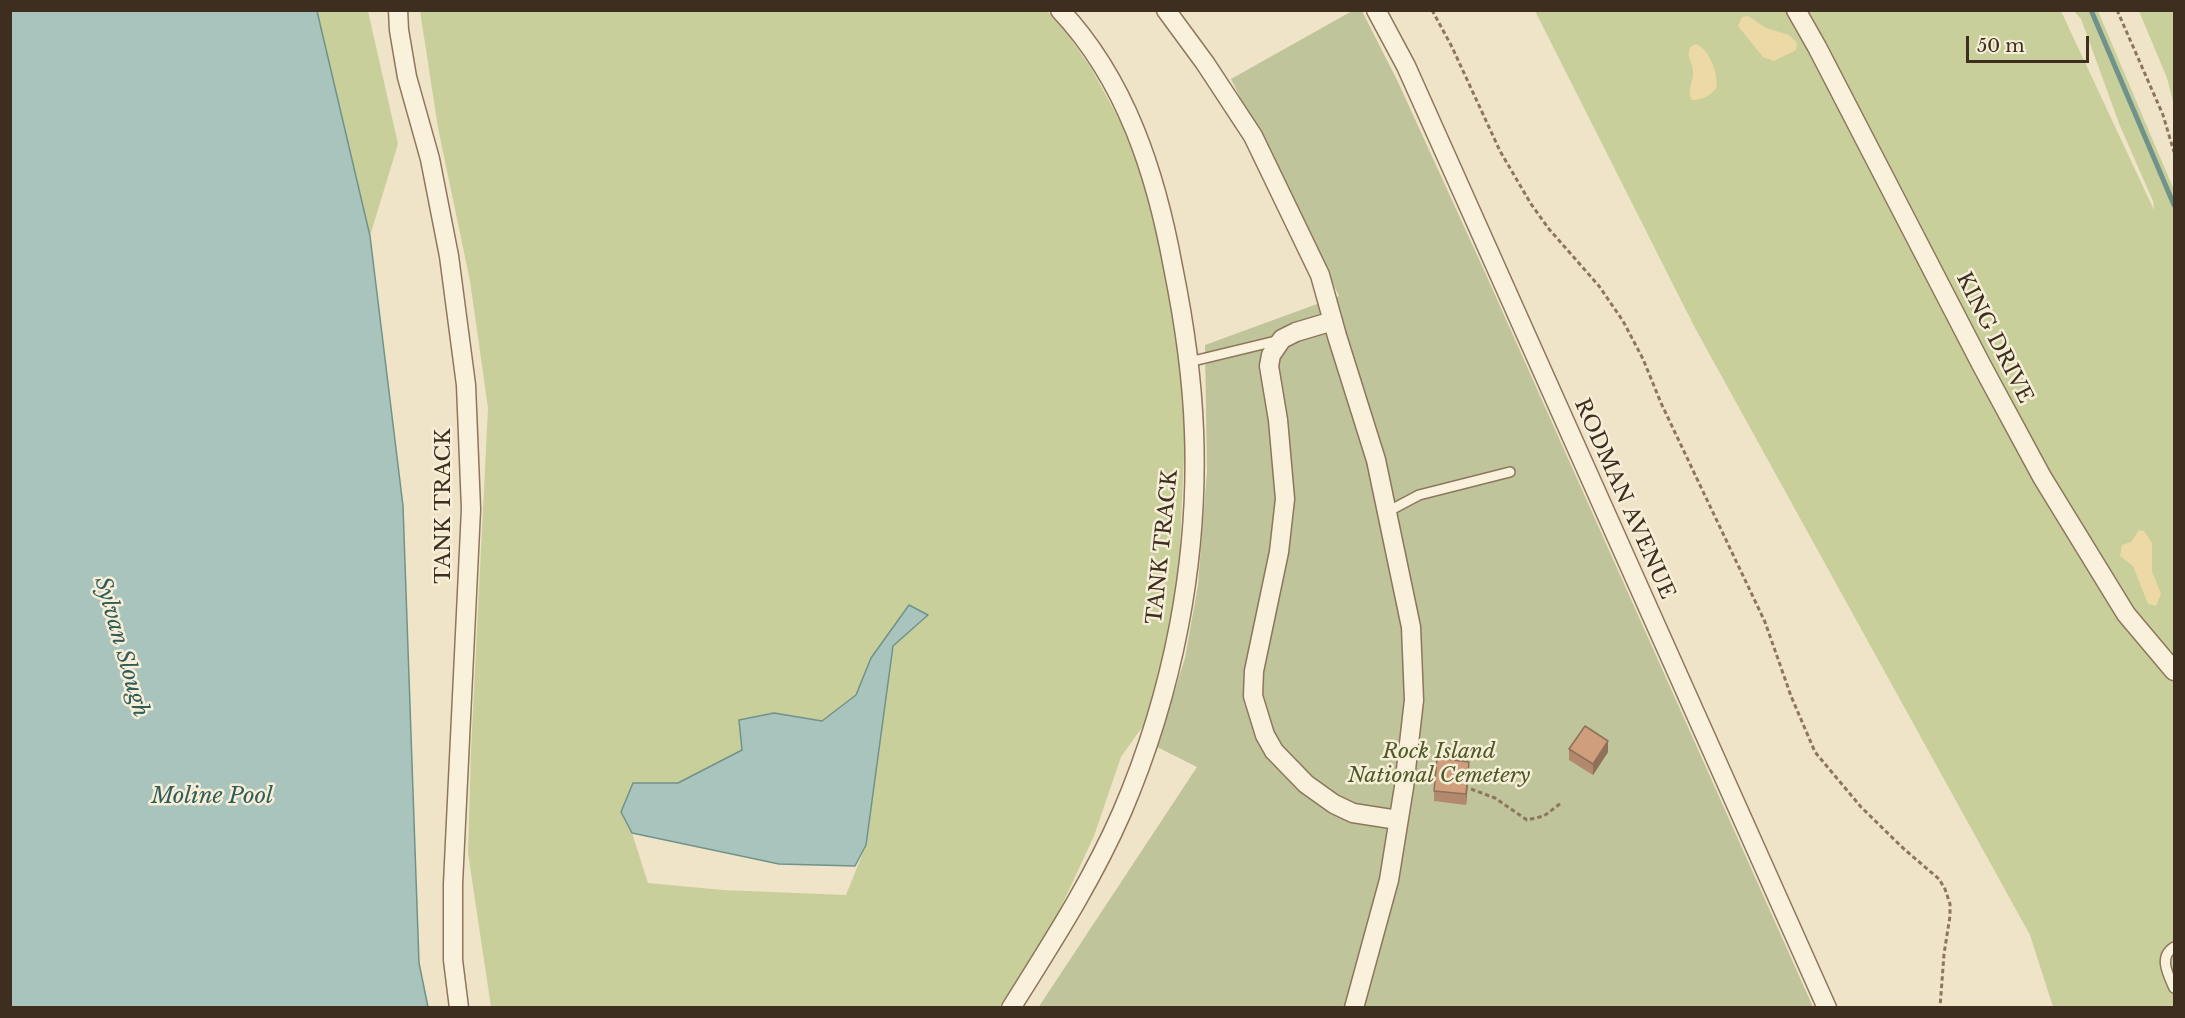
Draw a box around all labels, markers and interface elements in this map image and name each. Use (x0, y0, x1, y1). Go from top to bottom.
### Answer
scale bar (1969, 24, 2092, 62)
text: 50 m (1977, 35, 2025, 57)
street label: KING DRIVE (1950, 268, 2038, 408)
street label: RODMAN AVENUE (1568, 395, 1680, 603)
street label: TANK TRACK (431, 428, 457, 584)
street label: TANK TRACK (1142, 468, 1184, 626)
water label: Sylvan Slough (88, 574, 154, 720)
park label: Rock Island National Cemetery (1348, 739, 1530, 789)
water label: Moline Pool (151, 784, 273, 810)

